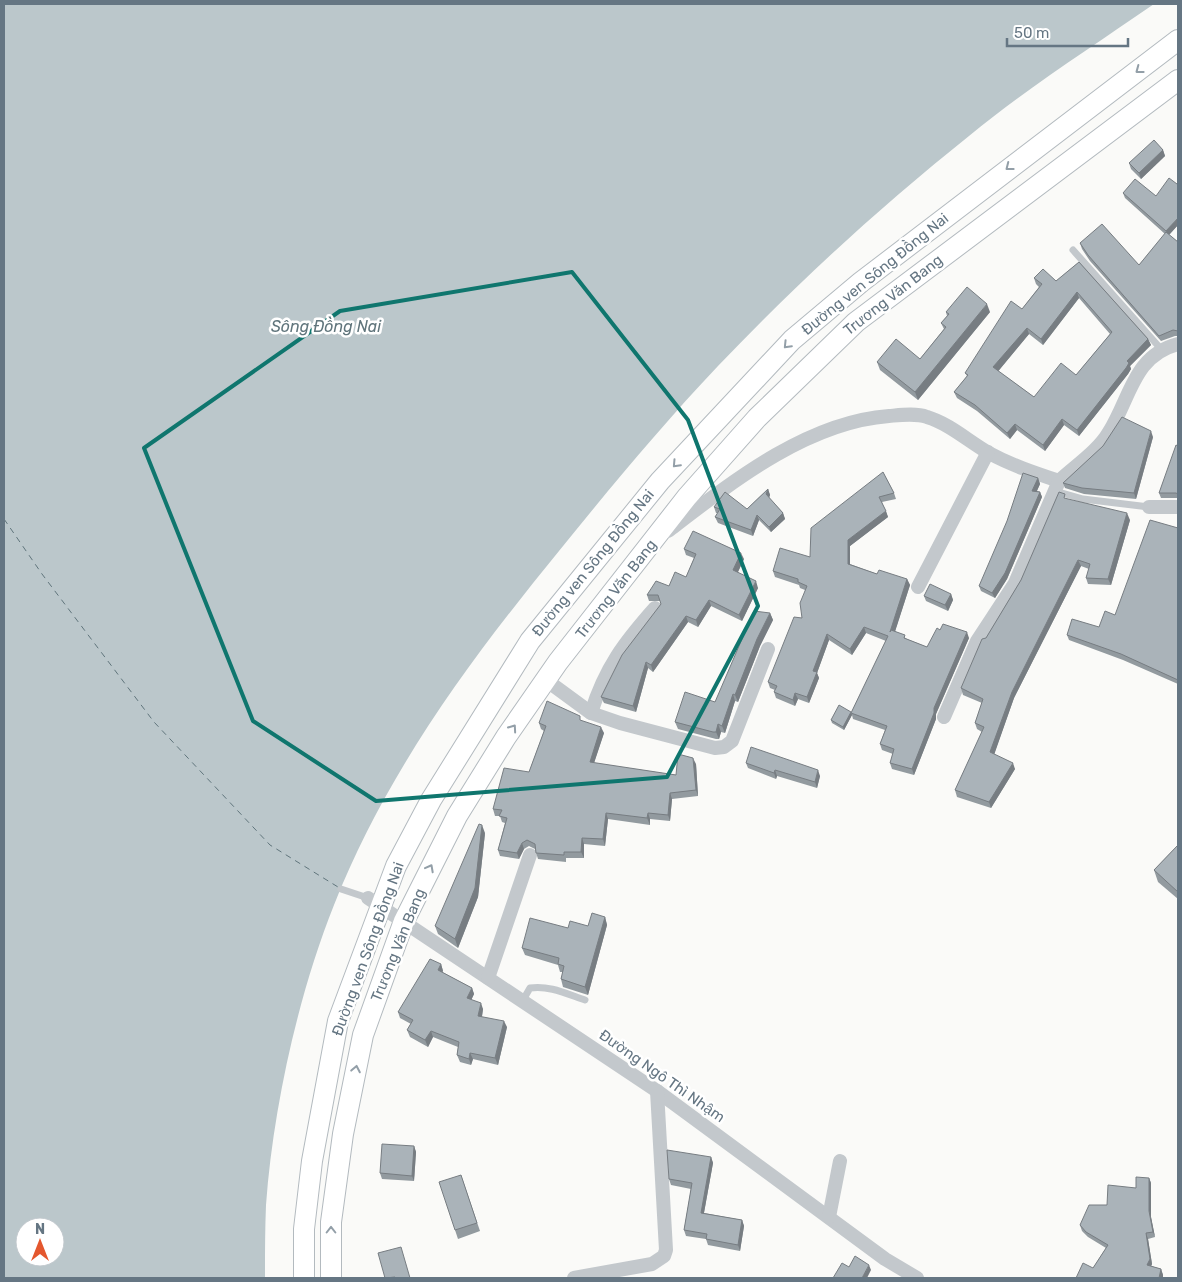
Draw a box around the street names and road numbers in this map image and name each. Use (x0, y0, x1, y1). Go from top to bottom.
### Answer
street label: Đường ven Sông Đồng Nai (798, 209, 952, 339)
street label: Trương Văn Bang (840, 251, 946, 339)
street label: Đường ven Sông Đồng Nai (528, 486, 658, 640)
street label: Trương Văn Bang (572, 536, 660, 642)
street label: Đường ven Sông Đồng Nai (328, 860, 408, 1038)
street label: Trương Văn Bang (367, 886, 429, 1004)
street label: Đường Ngô Thì Nhậm (596, 1026, 728, 1126)

